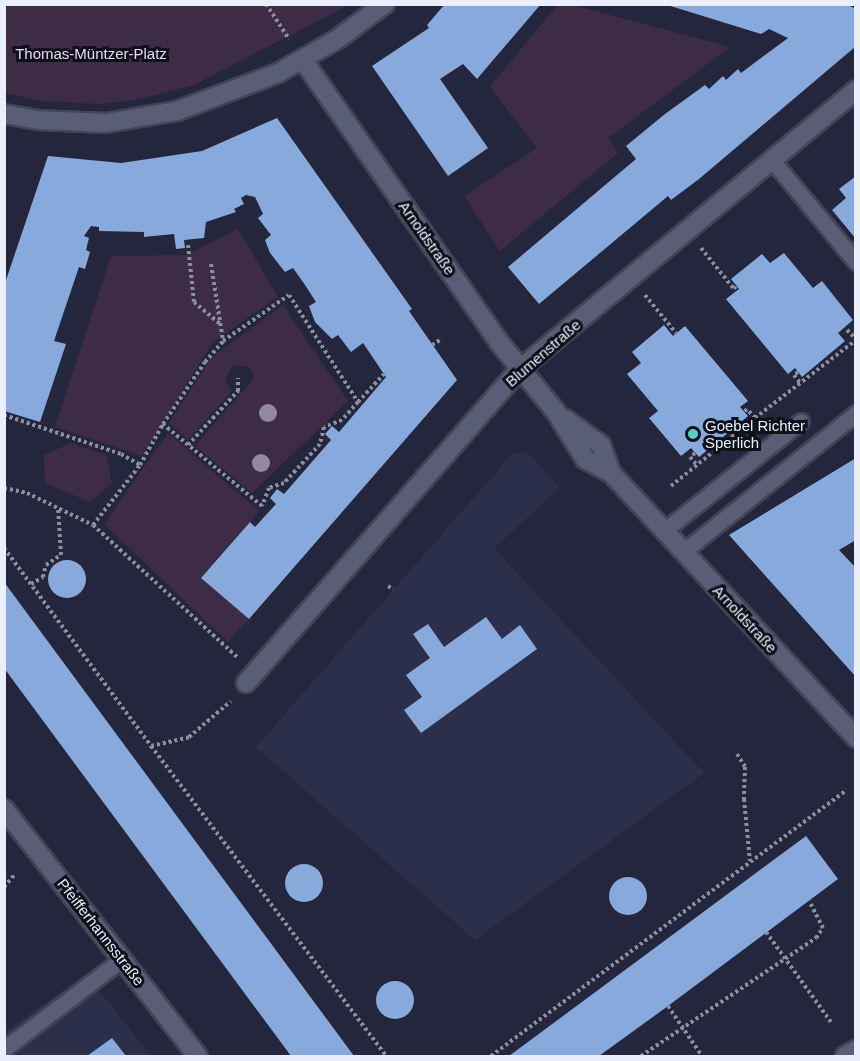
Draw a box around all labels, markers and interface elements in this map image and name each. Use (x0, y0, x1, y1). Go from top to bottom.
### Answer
park label: Thomas-Müntzer-Platz (15, 45, 167, 63)
street label: Arnoldstraße (395, 198, 459, 278)
street label: Blumenstraße (502, 316, 584, 390)
place label: Goebel Richter Sperlich (705, 416, 805, 451)
marker: Goebel Richter Sperlich (686, 427, 700, 441)
street label: Arnoldstraße (709, 581, 781, 657)
street label: Pfeifferhannsstraße (54, 875, 148, 989)

